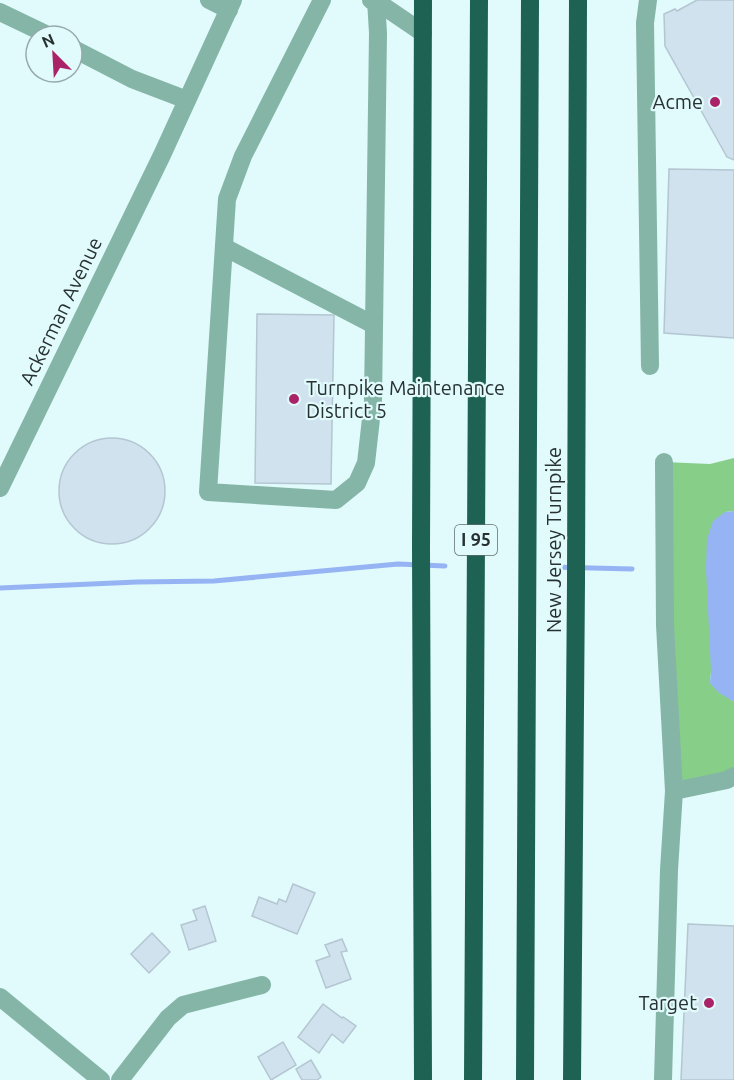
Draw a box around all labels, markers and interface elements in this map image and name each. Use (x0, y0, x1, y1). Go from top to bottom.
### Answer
north arrow (24, 24, 84, 84)
text: N (39, 30, 57, 51)
place label: Acme (652, 90, 703, 113)
marker: Acme (708, 95, 722, 109)
street label: Ackerman Avenue (15, 233, 106, 388)
place label: Turnpike Maintenance District 5 (306, 376, 505, 422)
marker: Turnpike Maintenance District 5 (287, 392, 301, 406)
street label: New Jersey Turnpike (542, 447, 565, 633)
road number: I 95 (455, 525, 497, 555)
place label: Target (638, 991, 697, 1014)
marker: Target (702, 996, 716, 1010)

